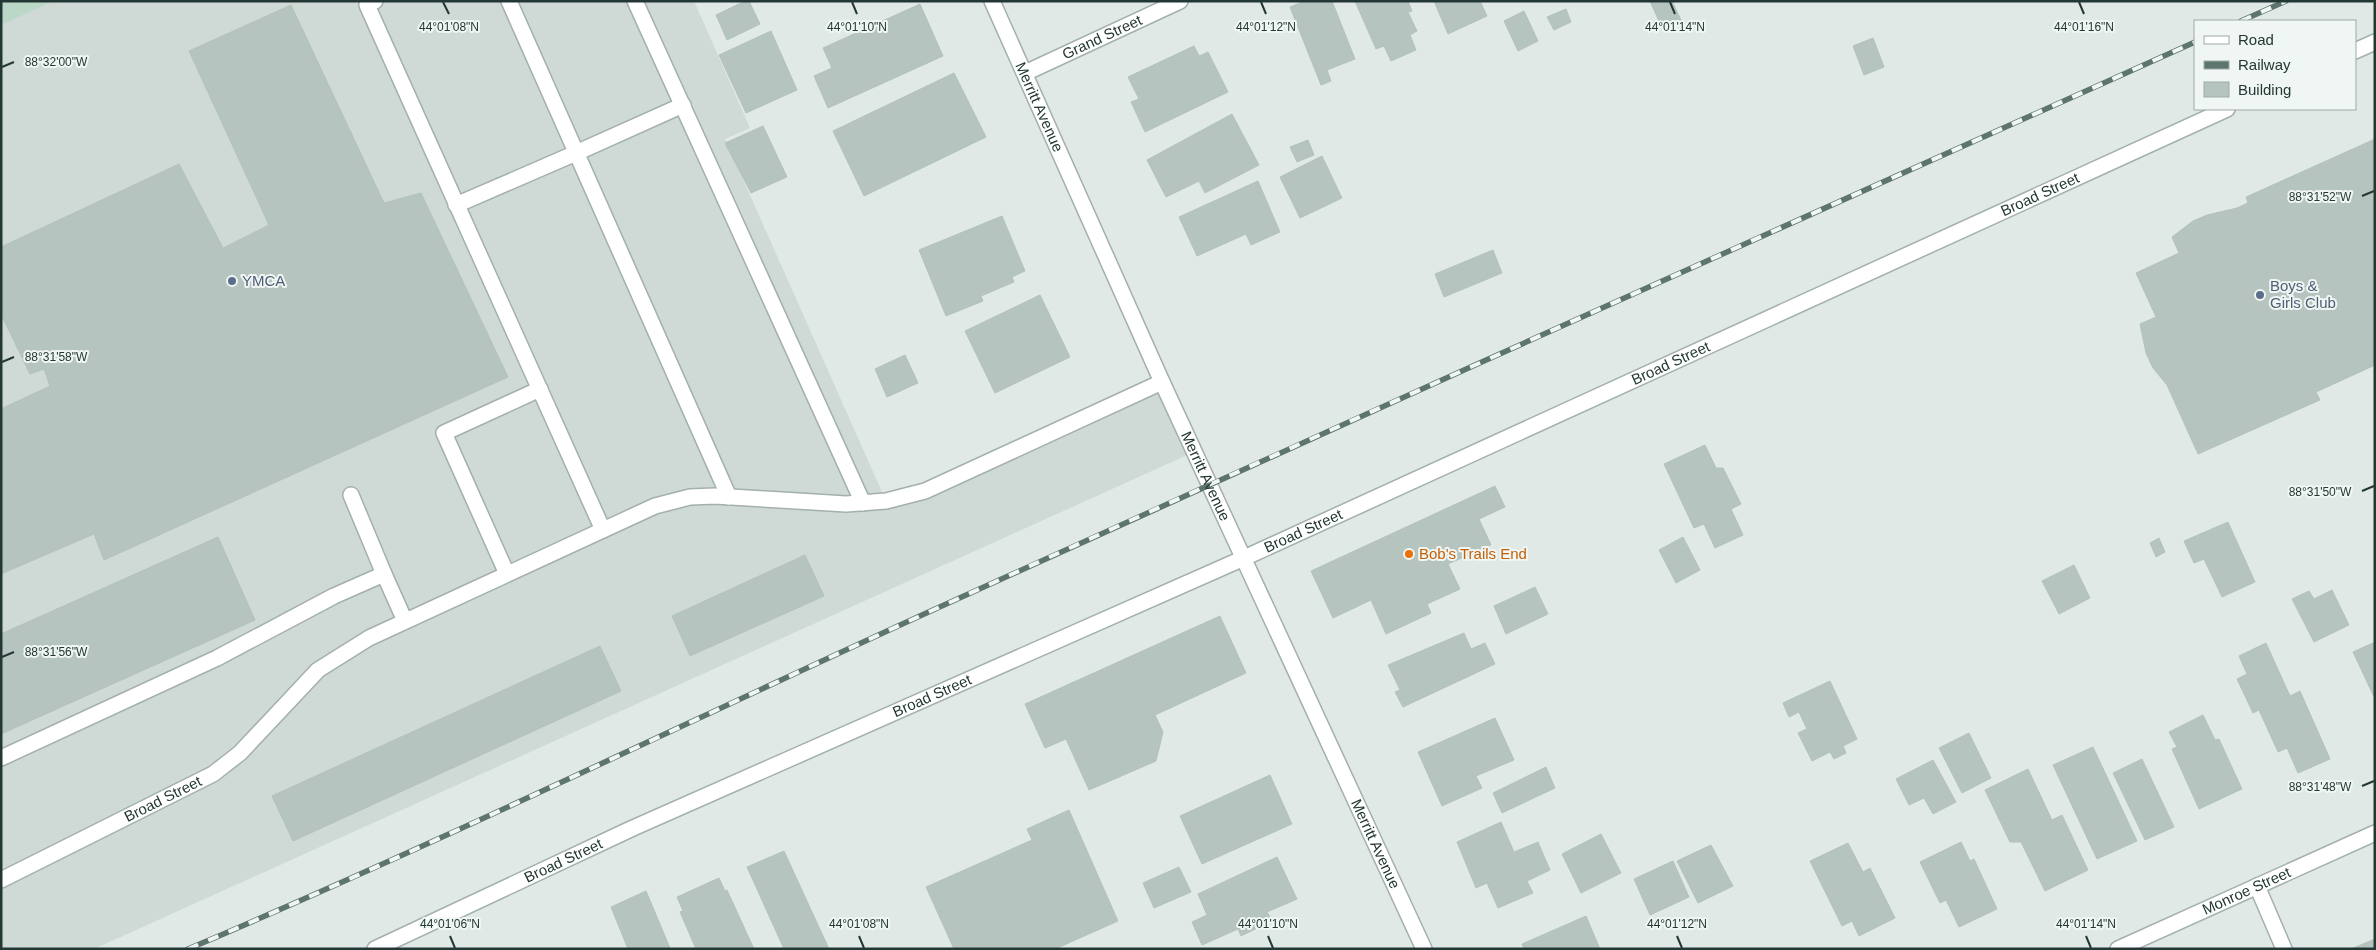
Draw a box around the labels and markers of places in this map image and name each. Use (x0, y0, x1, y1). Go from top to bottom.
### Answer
place label: YMCA (242, 272, 285, 289)
marker: YMCA (226, 275, 238, 287)
place label: Boys & Girls Club (2270, 277, 2336, 311)
marker: Boys & Girls Club (2254, 289, 2266, 301)
place label: Bob's Trails End (1419, 545, 1527, 562)
marker: Bob's Trails End (1403, 548, 1415, 560)

